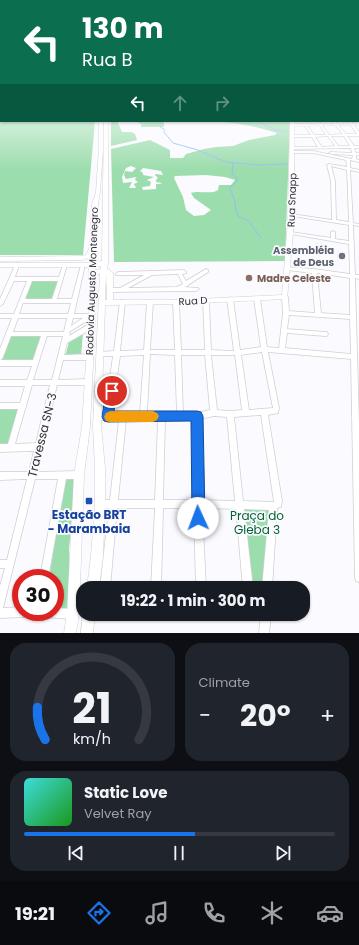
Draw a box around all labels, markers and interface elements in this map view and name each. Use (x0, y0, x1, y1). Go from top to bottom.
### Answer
text: 130 m (82, 9, 163, 48)
icon: left (16, 16, 68, 68)
text: Rua B (82, 47, 132, 72)
icon: left (127, 92, 149, 114)
icon: ahead (169, 92, 191, 114)
icon: right (211, 92, 233, 114)
street label: Rua Snapp (284, 172, 300, 227)
street label: Rodovia Augusto Montenegro (82, 207, 102, 355)
place label: Assembléia de Deus (273, 243, 334, 270)
marker: Assembléia de Deus (337, 251, 347, 261)
place label: Madre Celeste (257, 271, 331, 286)
marker: Madre Celeste (244, 273, 254, 283)
street label: Rua D (178, 293, 208, 309)
pin (95, 374, 129, 408)
icon: arrive (101, 380, 123, 402)
street label: Travessa SN-3 (23, 391, 61, 479)
marker: Estação BRT - Marambaia (84, 496, 94, 506)
position arrow (177, 497, 219, 539)
place label: Estação BRT - Marambaia (48, 506, 130, 537)
park label: Praça do Gleba 3 (230, 507, 284, 538)
speed limit sign: 30 (12, 569, 64, 621)
text: 19:22 · 1 min · 300 m (121, 590, 265, 611)
text: Climate (199, 673, 250, 692)
text: 21 (73, 679, 112, 738)
text: 20° (240, 694, 291, 737)
text: − (199, 700, 211, 731)
text: + (320, 700, 335, 731)
text: km/h (73, 729, 111, 749)
text: Static Love (84, 782, 168, 803)
text: Velvet Ray (84, 804, 152, 823)
icon: previous (65, 842, 87, 864)
icon: pause (168, 842, 190, 864)
icon: next (272, 842, 294, 864)
icon: directions (85, 899, 113, 927)
icon: music (143, 899, 171, 927)
icon: phone (200, 899, 228, 927)
icon: climate (258, 899, 286, 927)
icon: car (316, 899, 344, 927)
text: 19:21 (15, 901, 55, 926)

